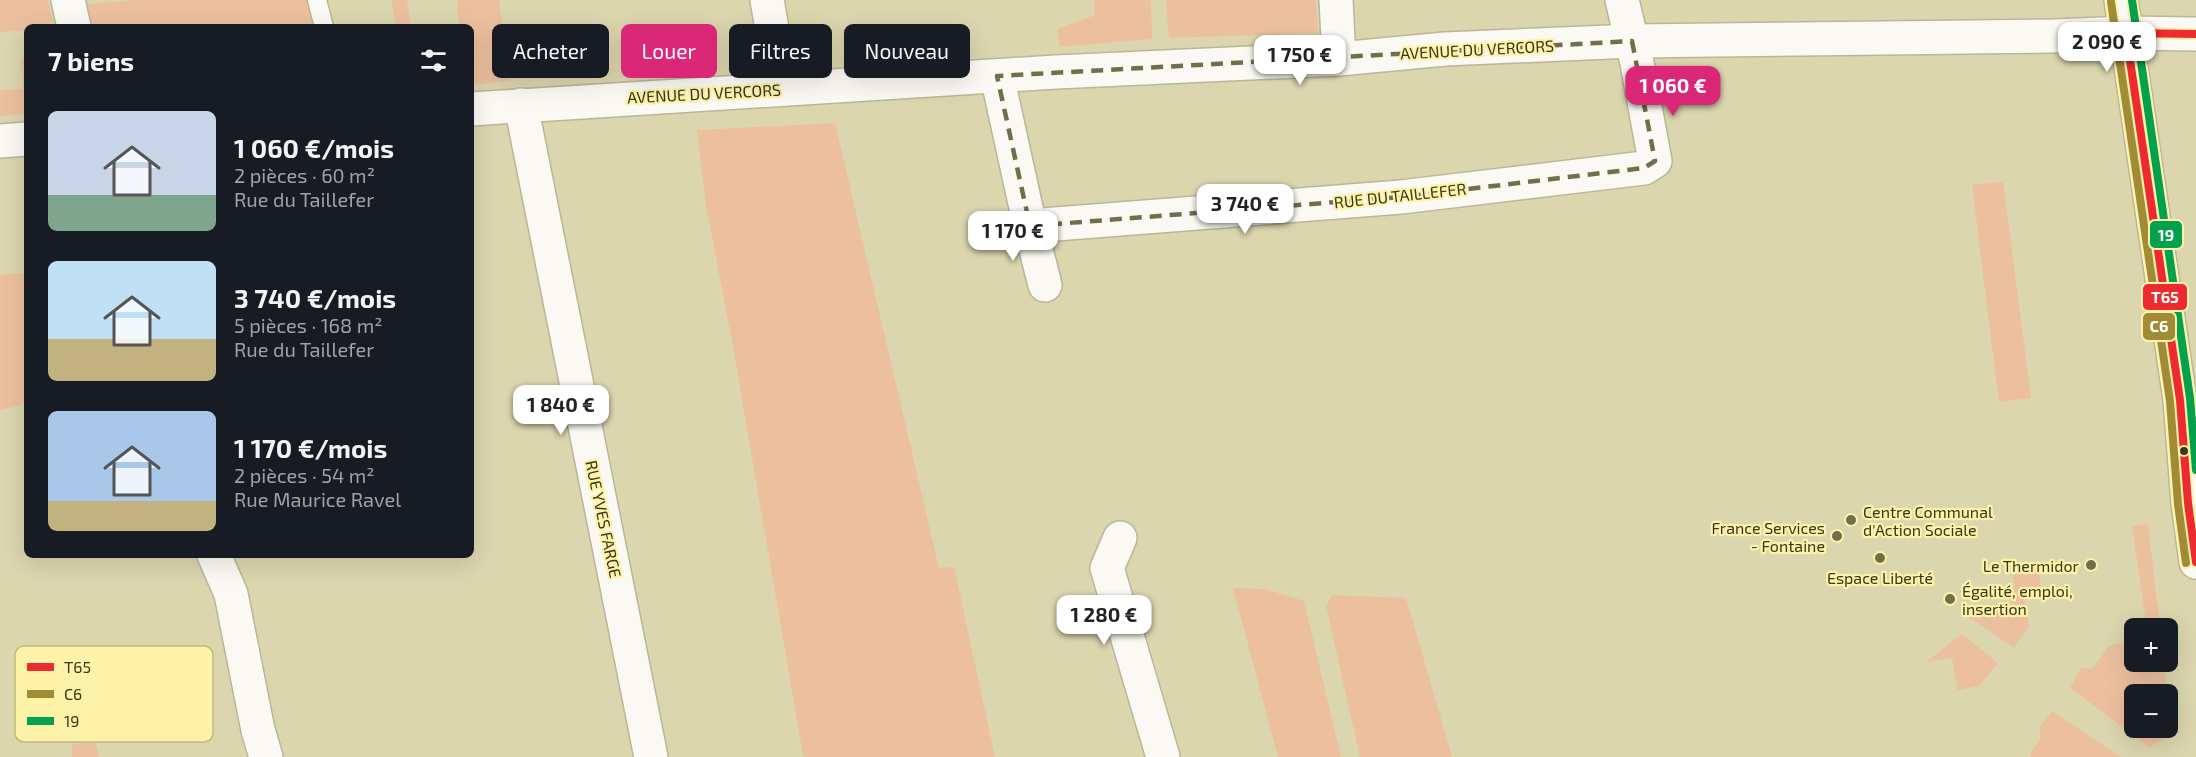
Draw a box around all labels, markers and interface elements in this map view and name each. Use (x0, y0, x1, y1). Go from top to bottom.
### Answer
pin: 2 090 € (2052, 22, 2162, 73)
chip: Acheter (492, 24, 609, 78)
chip: Louer (621, 24, 717, 78)
chip: Filtres (729, 24, 832, 78)
chip: Nouveau (844, 24, 970, 78)
text: 2 090 € (2072, 29, 2142, 53)
pin: 1 750 € (1245, 35, 1355, 86)
street label: AVENUE DU VERCORS (1400, 35, 1554, 63)
text: 1 750 € (1268, 42, 1332, 66)
icon: filters (417, 44, 450, 77)
text: 7 biens (48, 45, 134, 76)
pin: 1 060 € (1618, 66, 1728, 117)
text: 1 060 € (1639, 73, 1707, 97)
street label: AVENUE DU VERCORS (627, 79, 781, 107)
text: 1 060 €/mois (234, 132, 394, 163)
icon: home (96, 135, 168, 207)
text: 2 pièces · 60 m² (234, 163, 375, 187)
street label: RUE DU TAILLEFER (1333, 179, 1467, 211)
pin: 3 740 € (1190, 184, 1300, 235)
text: Rue du Taillefer (234, 187, 374, 211)
text: 3 740 € (1211, 191, 1279, 215)
pin: 1 170 € (958, 211, 1068, 262)
text: 1 170 € (982, 218, 1044, 242)
line badge: 19 (2149, 220, 2183, 249)
text: 19 (2158, 225, 2174, 244)
text: 3 740 €/mois (234, 282, 396, 313)
line badge: T65 (2142, 283, 2188, 311)
icon: home (96, 285, 168, 357)
text: T65 (2151, 287, 2179, 306)
line badge: C6 (2142, 312, 2176, 341)
text: 5 pièces · 168 m² (234, 313, 382, 337)
text: C6 (2150, 316, 2168, 335)
text: Rue du Taillefer (234, 337, 374, 361)
pin: 1 840 € (506, 385, 616, 436)
text: 1 840 € (527, 392, 595, 416)
text: 1 170 €/mois (234, 432, 387, 463)
icon: home (96, 435, 168, 507)
unlabelled marker (2178, 445, 2190, 457)
street label: RUE YVES FARGE (582, 459, 626, 580)
text: 2 pièces · 54 m² (234, 463, 374, 487)
text: Rue Maurice Ravel (234, 487, 401, 511)
place label: Centre Communal d'Action Sociale (1863, 502, 1993, 539)
marker: Centre Communal d'Action Sociale (1844, 513, 1858, 527)
place label: France Services - Fontaine (1711, 518, 1825, 555)
marker: France Services - Fontaine (1830, 529, 1844, 543)
marker: Espace Liberté (1873, 551, 1887, 565)
place label: Le Thermidor (1983, 556, 2080, 575)
marker: Le Thermidor (2084, 558, 2098, 572)
place label: Espace Liberté (1827, 568, 1933, 587)
place label: Égalité, emploi, insertion (1962, 581, 2073, 618)
marker: Égalité, emploi, insertion (1943, 592, 1957, 606)
pin: 1 280 € (1049, 595, 1159, 646)
text: 1 280 € (1071, 602, 1137, 626)
map controls (2124, 618, 2178, 738)
button: + (2124, 618, 2178, 672)
legend (15, 646, 213, 742)
text: T65 (64, 657, 91, 676)
text: C6 (64, 684, 82, 703)
button: − (2124, 684, 2178, 738)
text: 19 (64, 711, 80, 730)

